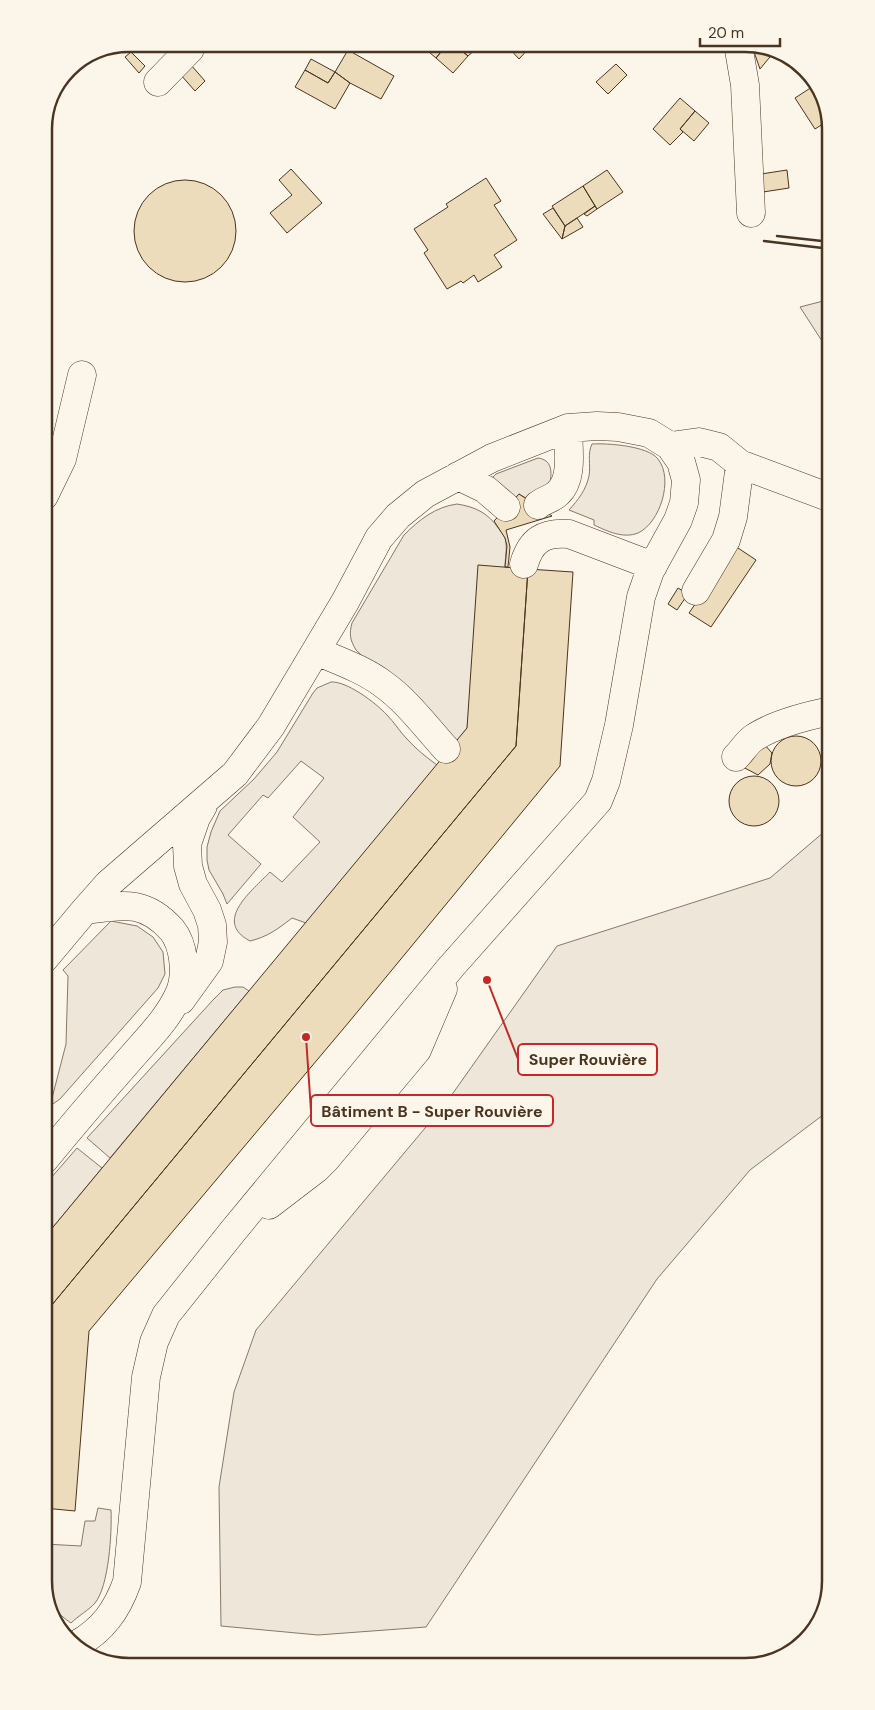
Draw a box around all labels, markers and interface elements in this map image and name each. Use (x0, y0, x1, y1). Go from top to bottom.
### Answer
scale bar (700, 15, 780, 47)
text: 20 m (708, 23, 744, 43)
callout: Super Rouvière (518, 1044, 657, 1075)
text: Super Rouvière (529, 1049, 647, 1070)
callout: Bâtiment B - Super Rouvière (311, 1095, 553, 1126)
text: Bâtiment B - Super Rouvière (321, 1101, 543, 1122)

